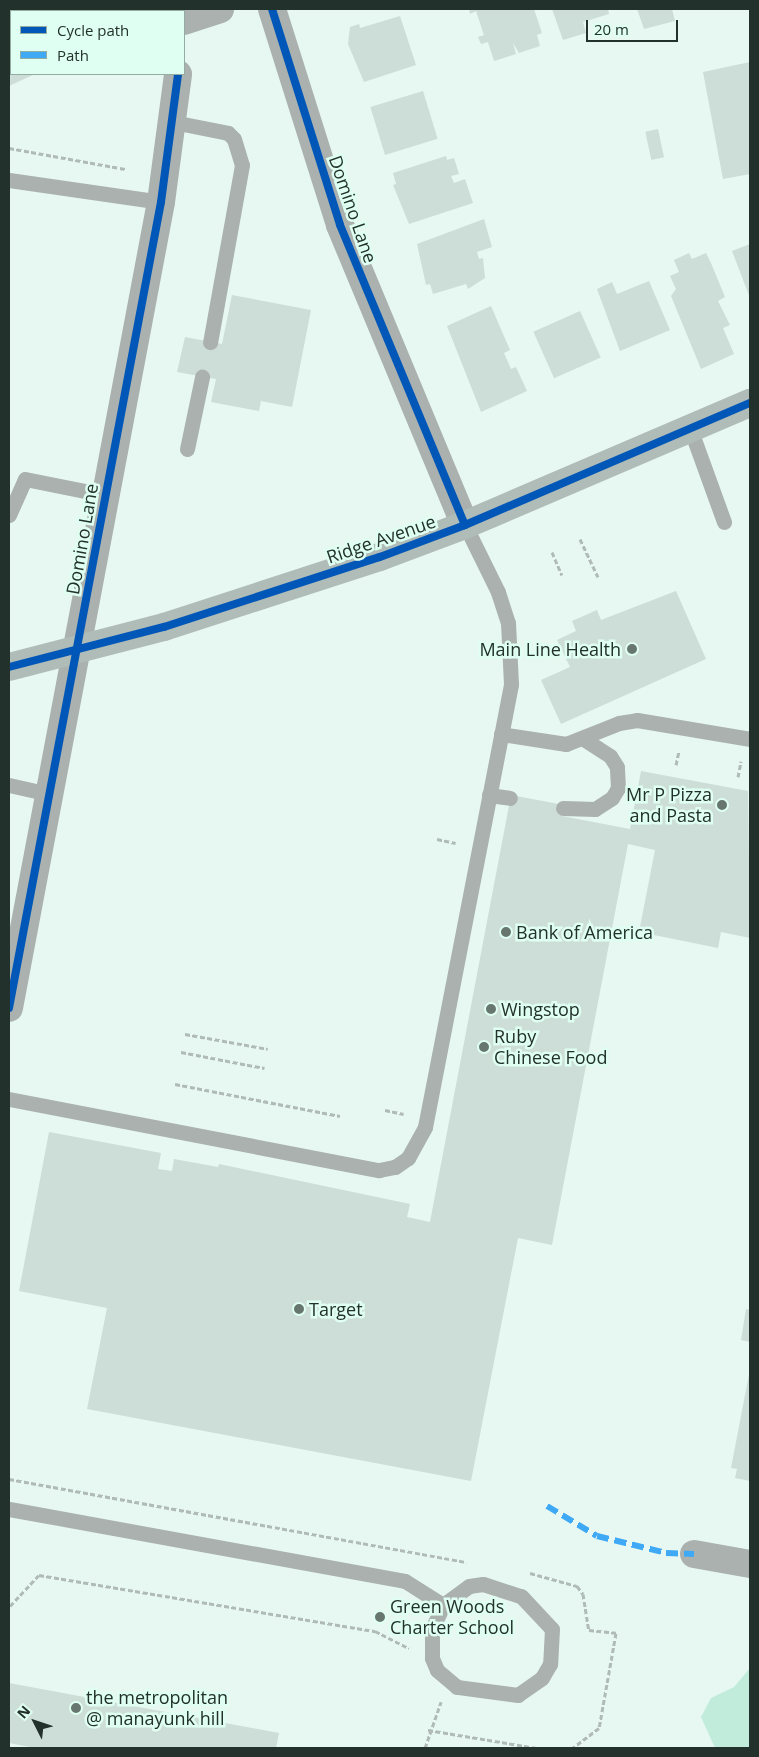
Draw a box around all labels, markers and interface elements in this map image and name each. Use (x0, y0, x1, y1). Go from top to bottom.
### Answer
legend (10, 10, 185, 75)
scale bar (589, 10, 682, 42)
text: 20 m (594, 19, 629, 39)
text: Cycle path (57, 20, 129, 40)
text: Path (57, 45, 89, 65)
street label: Domino Lane (325, 152, 381, 266)
street label: Domino Lane (62, 482, 102, 596)
street label: Ridge Avenue (324, 510, 438, 568)
place label: Main Line Health (479, 638, 621, 660)
marker: Main Line Health (625, 642, 639, 656)
place label: Mr P Pizza and Pasta (626, 784, 712, 826)
marker: Mr P Pizza and Pasta (716, 799, 728, 811)
place label: Bank of America (516, 921, 653, 943)
marker: Bank of America (500, 926, 512, 938)
place label: Wingstop (501, 998, 580, 1020)
marker: Wingstop (485, 1003, 497, 1015)
place label: Ruby Chinese Food (494, 1026, 607, 1068)
marker: Ruby Chinese Food (478, 1041, 490, 1053)
place label: Target (309, 1298, 363, 1320)
marker: Target (293, 1303, 305, 1315)
place label: Green Woods Charter School (390, 1596, 514, 1638)
marker: Green Woods Charter School (374, 1611, 386, 1623)
place label: the metropolitan @ manayunk hill (86, 1687, 228, 1730)
north arrow (10, 1697, 60, 1747)
text: N (12, 1701, 34, 1722)
marker: the metropolitan @ manayunk hill (70, 1702, 82, 1714)

